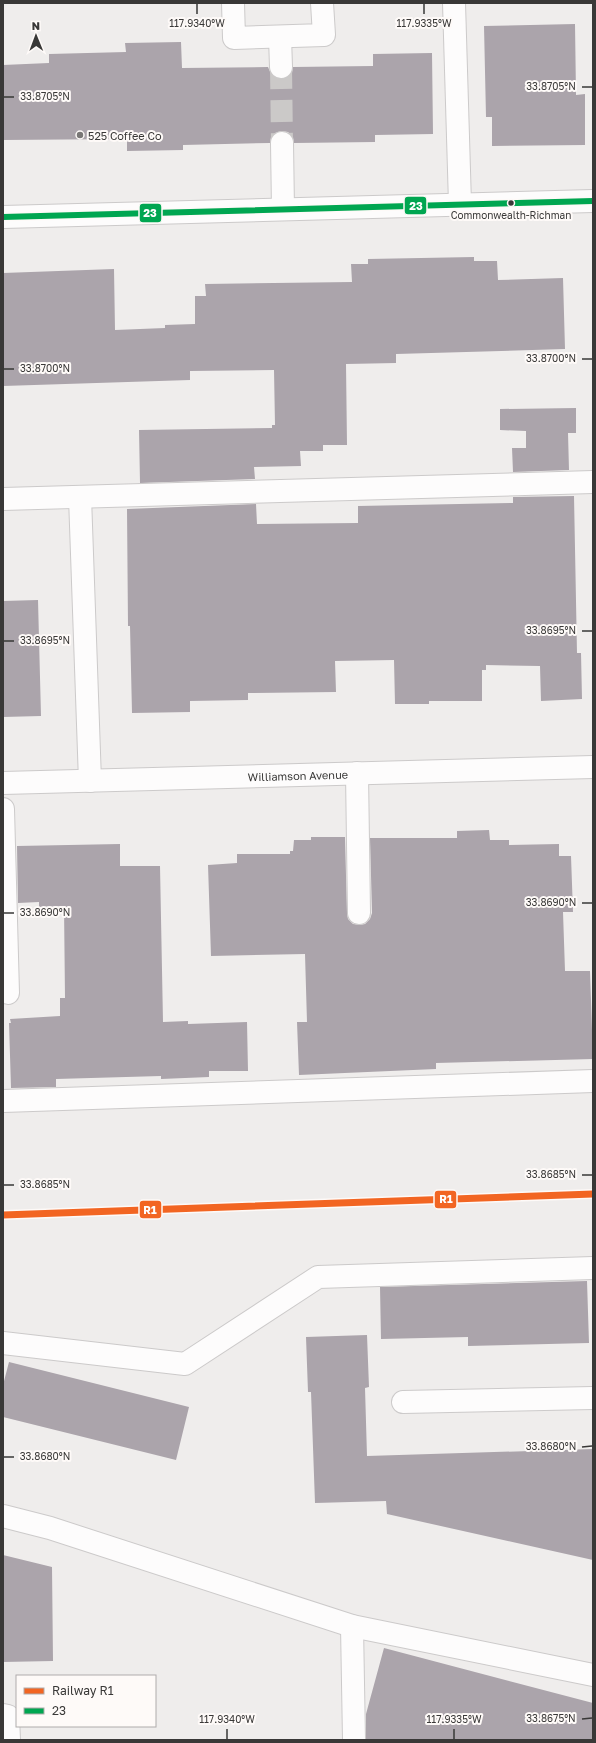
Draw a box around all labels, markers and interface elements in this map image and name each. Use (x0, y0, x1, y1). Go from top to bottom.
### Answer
north arrow (16, 16, 56, 56)
text: 117.9340°W (169, 17, 225, 29)
text: 117.9335°W (396, 17, 452, 29)
text: N (32, 19, 40, 32)
text: 33.8705°N (526, 80, 576, 92)
text: 33.8705°N (20, 90, 70, 102)
place label: 525 Coffee Co (88, 129, 162, 142)
marker: 525 Coffee Co (75, 130, 85, 140)
line badge: 23 (404, 196, 427, 215)
marker: Commonwealth-Richman (506, 198, 516, 208)
text: 23 (409, 199, 423, 212)
line badge: 23 (139, 203, 162, 223)
text: 23 (143, 206, 157, 219)
place label: Commonwealth-Richman (451, 209, 571, 221)
text: 33.8700°N (526, 352, 576, 364)
text: 33.8700°N (20, 362, 70, 374)
text: 33.8695°N (526, 624, 576, 636)
text: 33.8695°N (20, 634, 70, 646)
street label: Williamson Avenue (248, 767, 348, 783)
text: 33.8690°N (526, 896, 576, 908)
text: 33.8690°N (20, 906, 70, 918)
text: 33.8685°N (526, 1168, 576, 1180)
text: 33.8685°N (20, 1178, 70, 1190)
line badge: R1 (434, 1190, 457, 1209)
text: R1 (439, 1192, 453, 1205)
line badge: R1 (139, 1200, 162, 1219)
text: R1 (143, 1203, 157, 1216)
text: 33.8680°N (526, 1440, 576, 1452)
text: 33.8680°N (20, 1450, 70, 1462)
legend (16, 1675, 156, 1727)
text: Railway R1 (52, 1683, 114, 1698)
text: 23 (52, 1703, 66, 1718)
text: 33.8675°N (526, 1712, 576, 1724)
text: 117.9340°W (199, 1713, 255, 1725)
text: 117.9335°W (426, 1713, 482, 1725)

